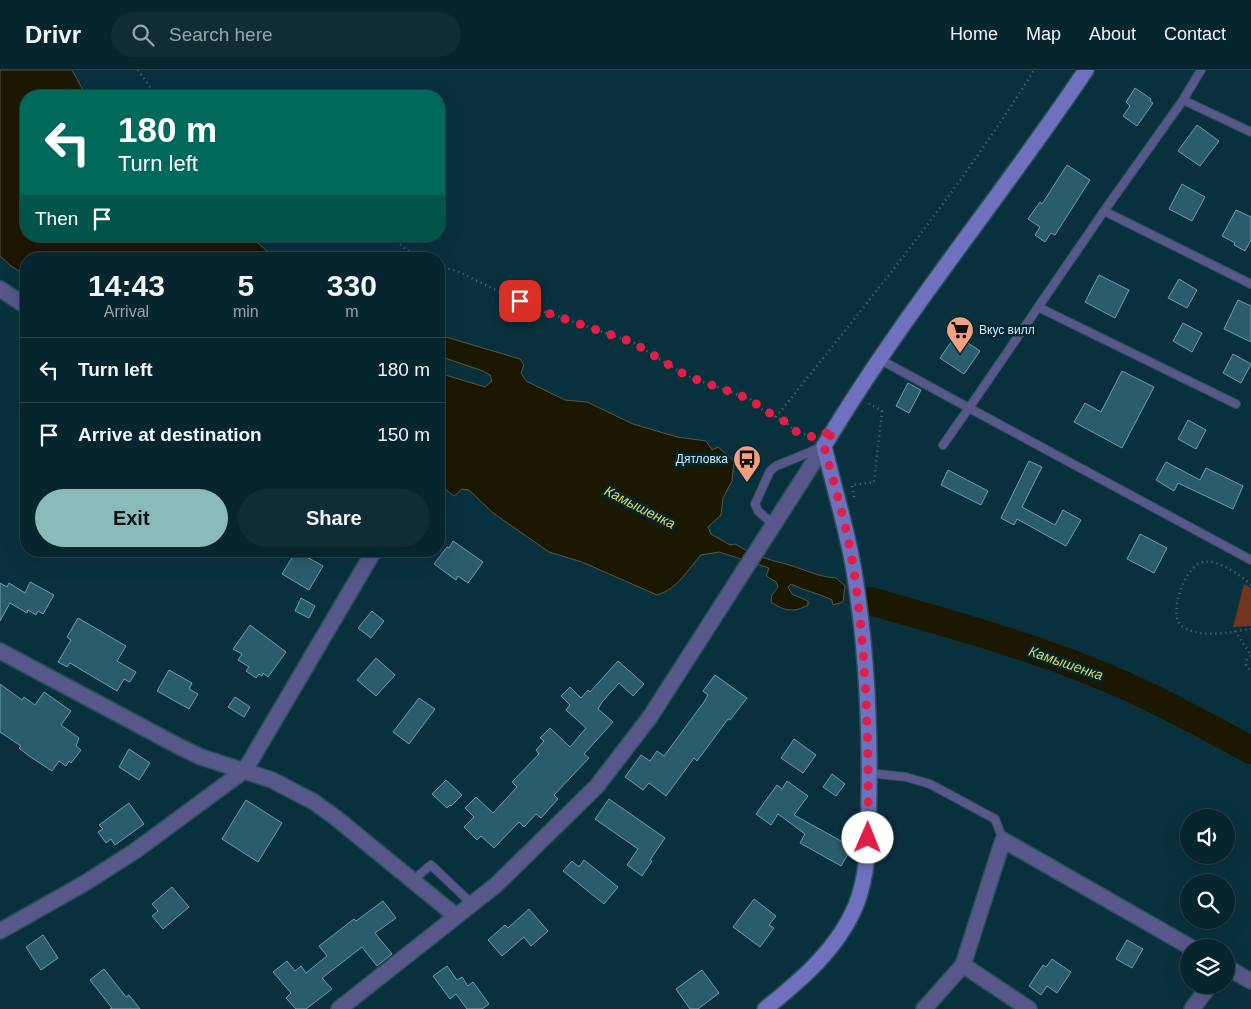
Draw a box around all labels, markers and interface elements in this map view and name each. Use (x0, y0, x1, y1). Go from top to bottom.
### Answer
search box (111, 12, 461, 57)
text: Drivr (25, 21, 81, 48)
icon: search (129, 21, 157, 49)
text: Search here (169, 24, 273, 45)
text: Home (950, 24, 998, 44)
text: Map (1026, 24, 1061, 44)
text: About (1089, 24, 1136, 44)
text: Contact (1164, 24, 1226, 44)
icon: left (35, 110, 100, 175)
text: 180 m (118, 110, 217, 149)
text: Turn left (118, 151, 198, 176)
icon: arrive (88, 205, 116, 233)
text: Then (35, 208, 78, 229)
text: 14:43 (88, 269, 165, 302)
text: 5 (237, 269, 254, 302)
text: 330 (327, 269, 377, 302)
pin (499, 280, 541, 322)
icon: arrive (506, 287, 534, 315)
text: Arrival (104, 303, 149, 320)
text: min (233, 303, 259, 320)
text: m (345, 303, 358, 320)
supermarket icon: Вкус вилл (945, 315, 975, 354)
place label: Вкус вилл (979, 323, 1035, 337)
icon: left (35, 356, 63, 384)
text: Turn left (78, 359, 153, 380)
text: 180 m (377, 359, 430, 380)
icon: arrive (35, 421, 63, 449)
text: Arrive at destination (78, 424, 262, 445)
text: 150 m (377, 424, 430, 445)
bus stop icon: Дятловка (732, 444, 762, 483)
place label: Дятловка (676, 452, 728, 466)
water label: Камышенка (602, 482, 678, 532)
button: Exit (35, 489, 228, 547)
button: Share (238, 489, 430, 547)
water label: Камышенка (1027, 643, 1105, 683)
map controls (1180, 809, 1235, 994)
button: sound (1180, 809, 1235, 864)
position arrow (841, 811, 893, 863)
button: search (1180, 874, 1235, 929)
button: layers (1180, 939, 1235, 994)

